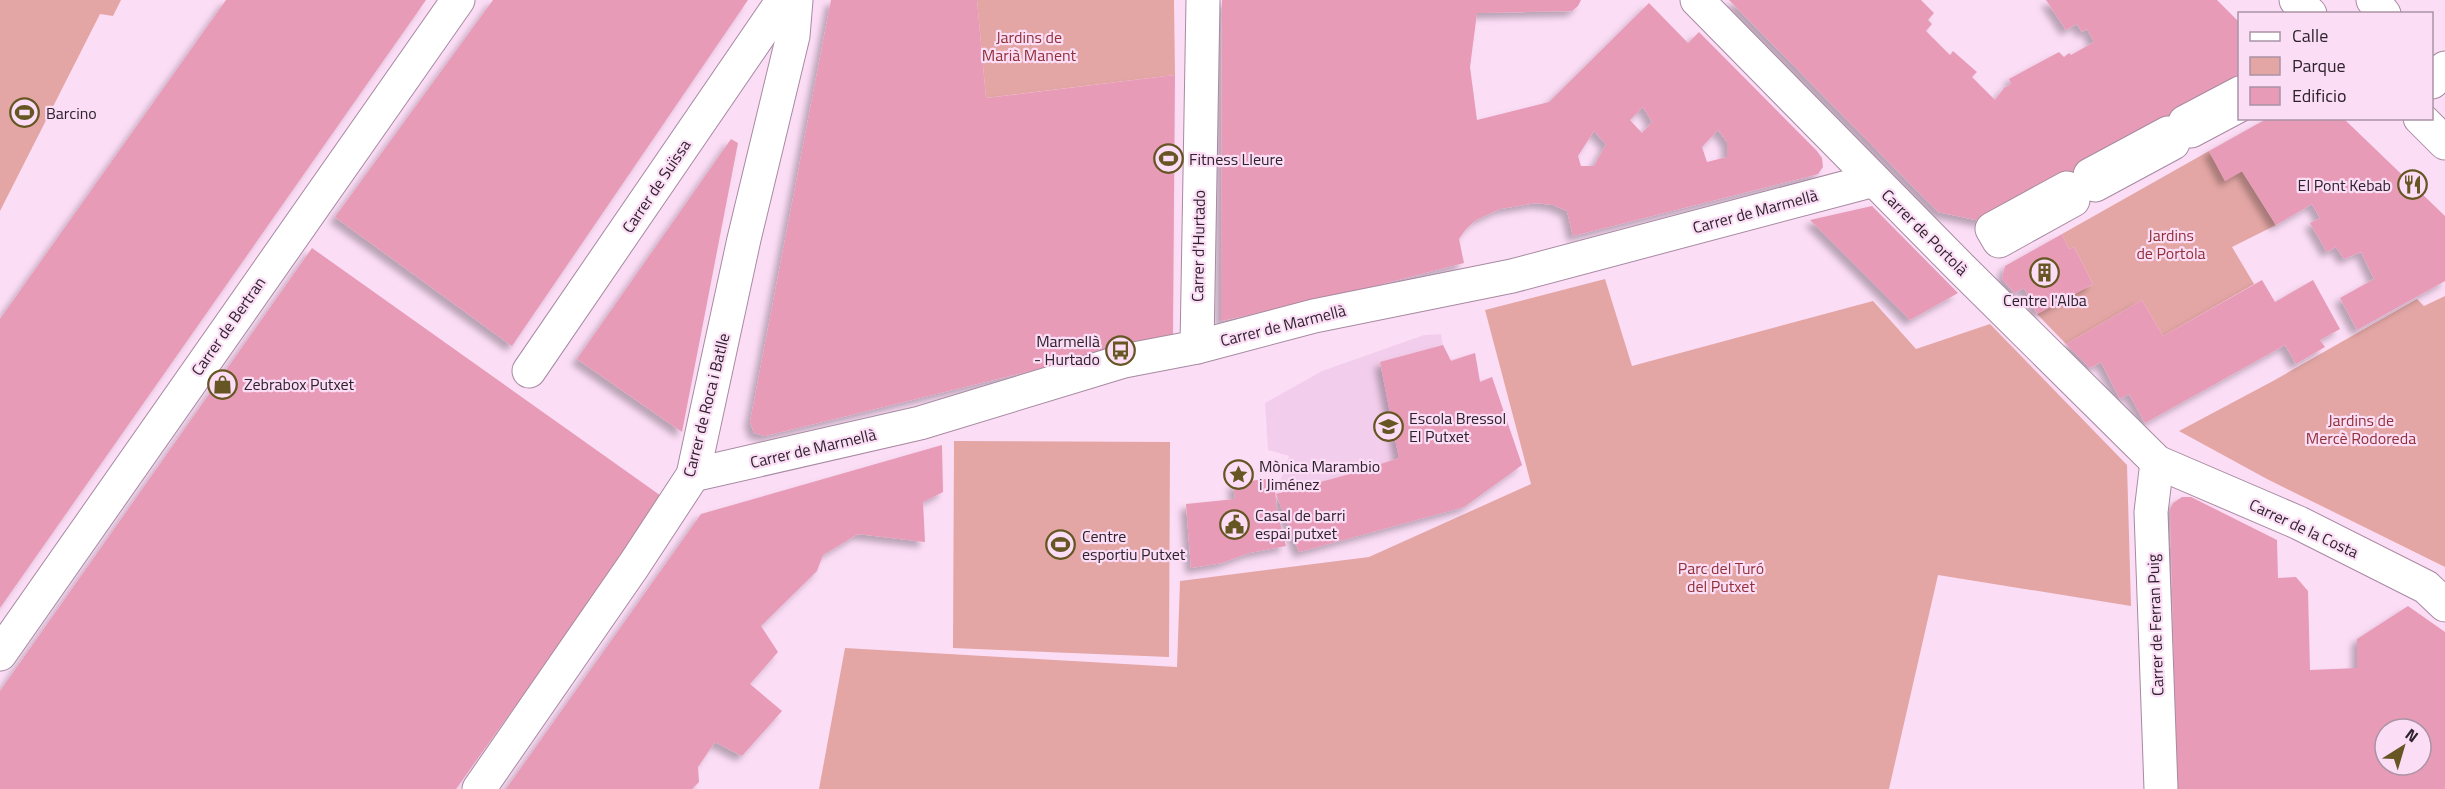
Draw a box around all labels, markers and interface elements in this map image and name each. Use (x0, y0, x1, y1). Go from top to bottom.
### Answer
legend (2238, 12, 2433, 120)
text: Calle (2292, 22, 2328, 49)
park label: Jardins de Marià Manent (982, 25, 1077, 67)
text: Parque (2292, 52, 2346, 79)
text: Edificio (2292, 82, 2346, 109)
sports icon: Barcino (9, 97, 41, 129)
place label: Barcino (46, 101, 97, 125)
street label: Carrer de Suïssa (616, 134, 696, 238)
sports icon: Fitness Lleure (1152, 143, 1184, 175)
place label: Fitness Lleure (1189, 147, 1283, 171)
restaurant icon: El Pont Kebab (2396, 169, 2428, 201)
place label: El Pont Kebab (2298, 173, 2391, 197)
street label: Carrer de Marmellà (1690, 183, 1820, 239)
street label: Carrer de Portolà (1876, 183, 1974, 281)
street label: Carrer d'Hurtado (1185, 190, 1211, 302)
park label: Jardins de Portola (2136, 223, 2206, 265)
building icon: Centre l'Alba (2029, 256, 2061, 288)
street label: Carrer de Bertran (185, 272, 271, 380)
place label: Centre l'Alba (2003, 288, 2087, 312)
street label: Carrer de Marmellà (1218, 298, 1348, 352)
place label: Marmellà - Hurtado (1034, 329, 1100, 371)
street label: Carrer de Roca i Batlle (677, 331, 735, 479)
bus stop icon: Marmellà - Hurtado (1105, 334, 1137, 366)
shop icon: Zebrabox Putxet (207, 368, 239, 400)
place label: Zebrabox Putxet (244, 372, 355, 396)
place label: Escola Bressol El Putxet (1409, 406, 1506, 448)
park label: Jardins de Mercè Rodoreda (2306, 408, 2416, 450)
school or university icon: Escola Bressol El Putxet (1372, 411, 1404, 443)
street label: Carrer de Marmellà (748, 422, 878, 474)
place label: Mònica Marambio i Jiménez (1259, 454, 1380, 496)
place icon: Mònica Marambio i Jiménez (1222, 459, 1254, 491)
street label: Carrer de la Costa (2245, 492, 2363, 564)
place label: Casal de barri espai putxet (1255, 503, 1345, 545)
public building icon: Casal de barri espai putxet (1218, 508, 1250, 540)
place label: Centre esportiu Putxet (1082, 524, 1186, 566)
sports icon: Centre esportiu Putxet (1045, 529, 1077, 561)
street label: Carrer de Ferran Puig (2141, 554, 2169, 696)
park label: Parc del Turó del Putxet (1678, 556, 1764, 598)
north arrow (2373, 717, 2433, 777)
text: N (2400, 722, 2424, 748)

